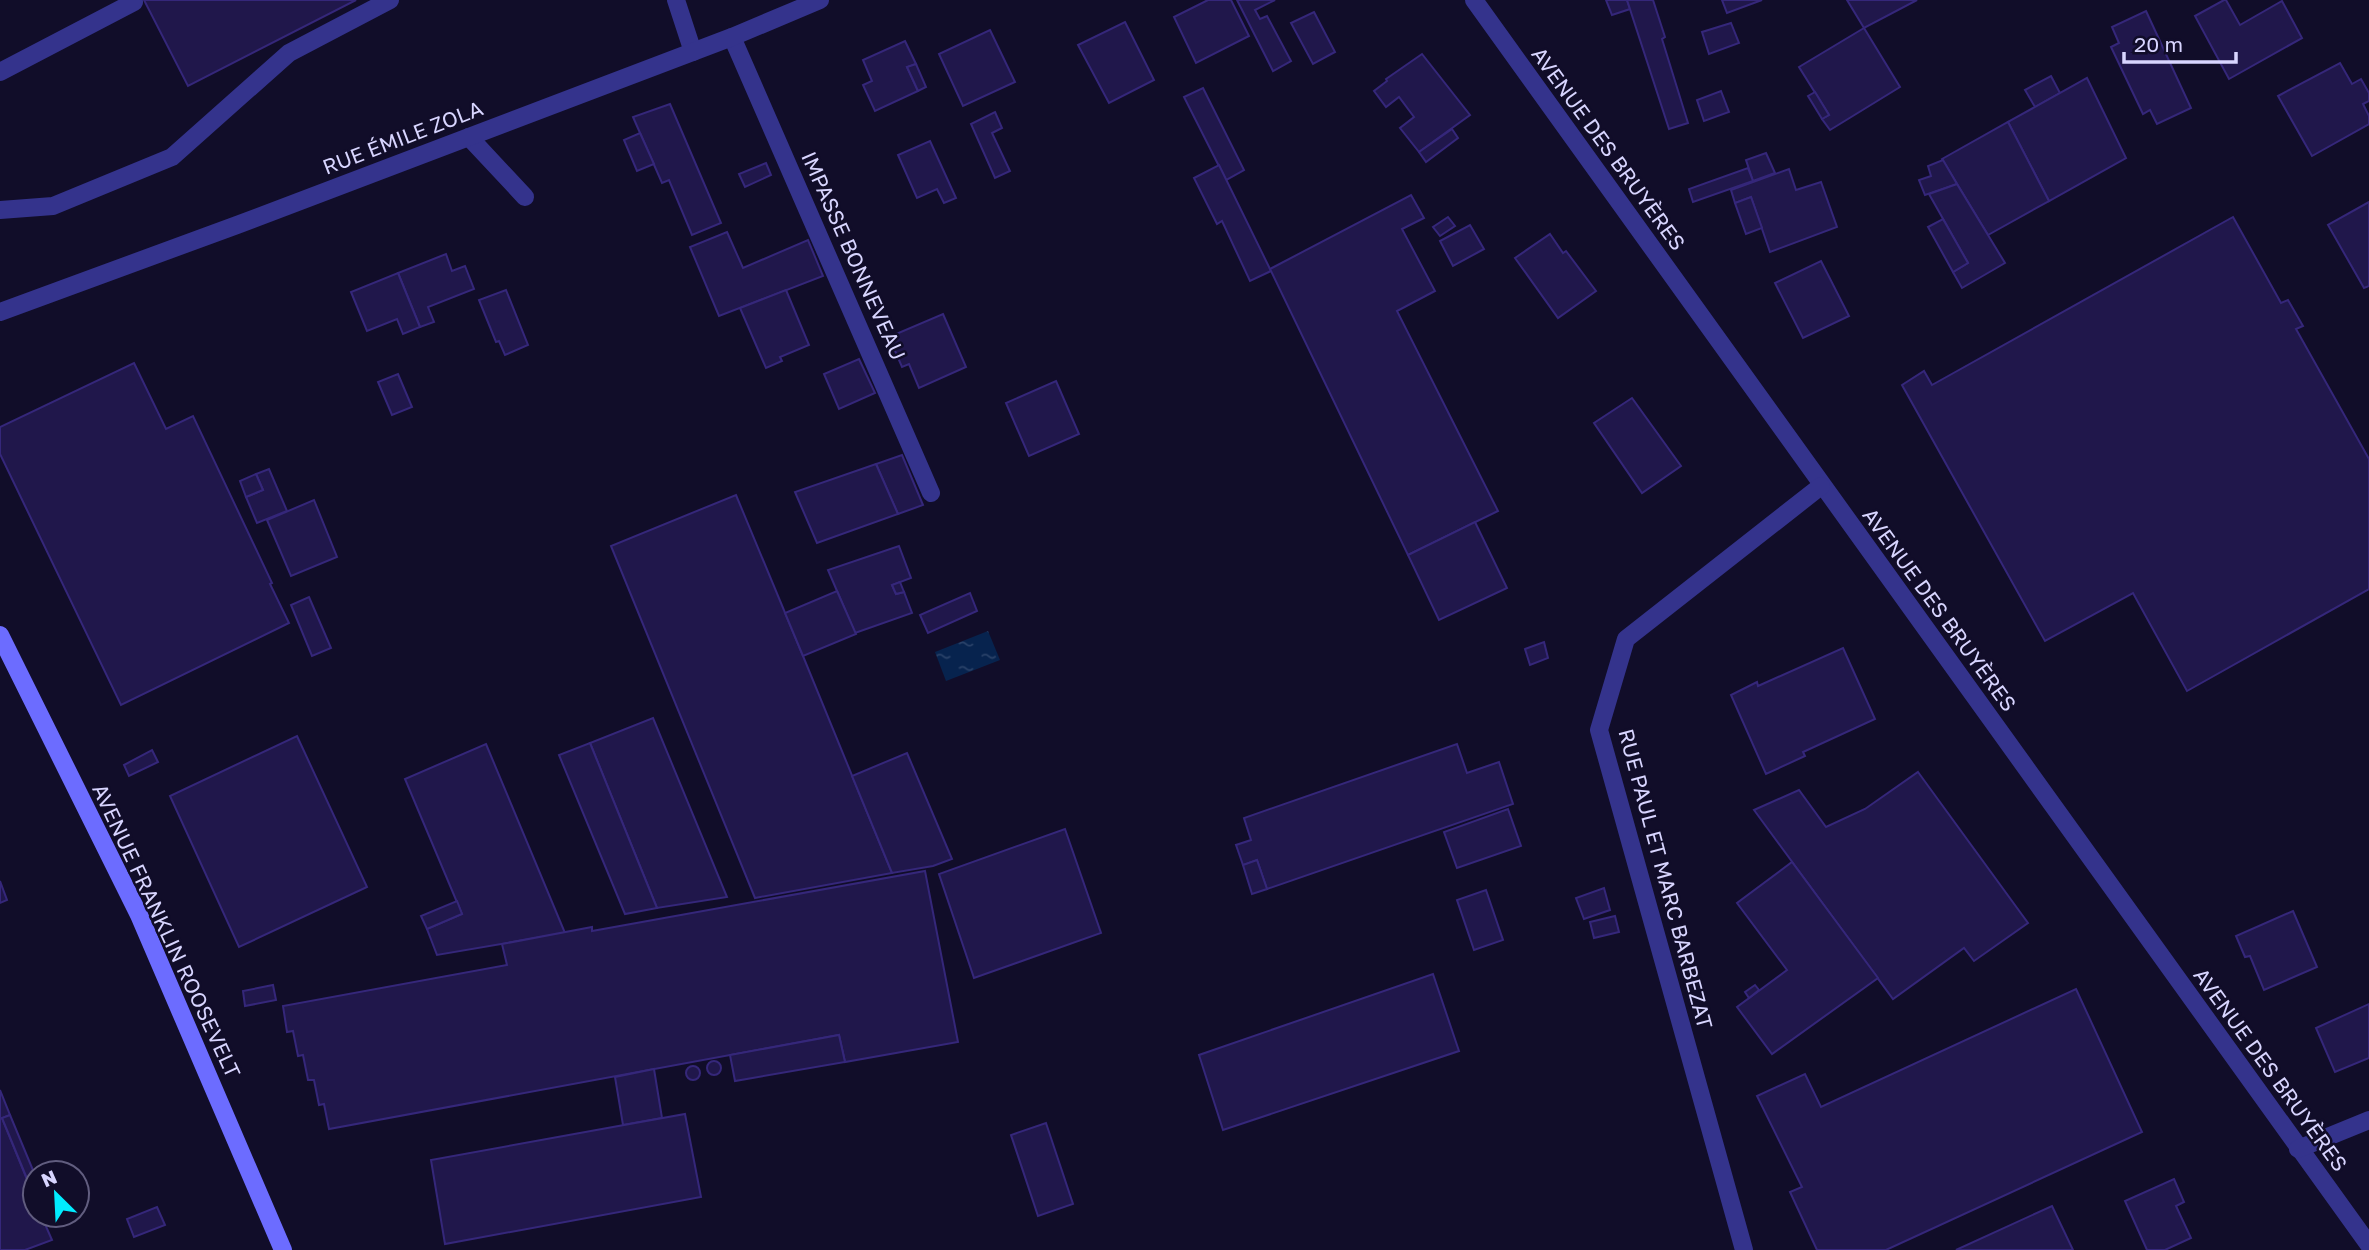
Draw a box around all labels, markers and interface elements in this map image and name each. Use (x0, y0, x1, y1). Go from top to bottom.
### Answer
scale bar (2124, 21, 2236, 65)
text: 20 m (2134, 31, 2183, 57)
street label: AVENUE DES BRUYÈRES (1526, 42, 1691, 255)
street label: RUE ÉMILE ZOLA (319, 95, 486, 180)
street label: IMPASSE BONNEVEAU (796, 147, 912, 364)
street label: AVENUE DES BRUYÈRES (1857, 503, 2022, 716)
street label: RUE PAUL ET MARC BARBEZAT (1613, 726, 1719, 1032)
street label: AVENUE FRANKLIN ROOSEVELT (87, 779, 247, 1082)
street label: AVENUE DES BRUYÈRES (2188, 963, 2353, 1176)
north arrow (21, 1159, 91, 1229)
text: N (38, 1165, 60, 1191)

